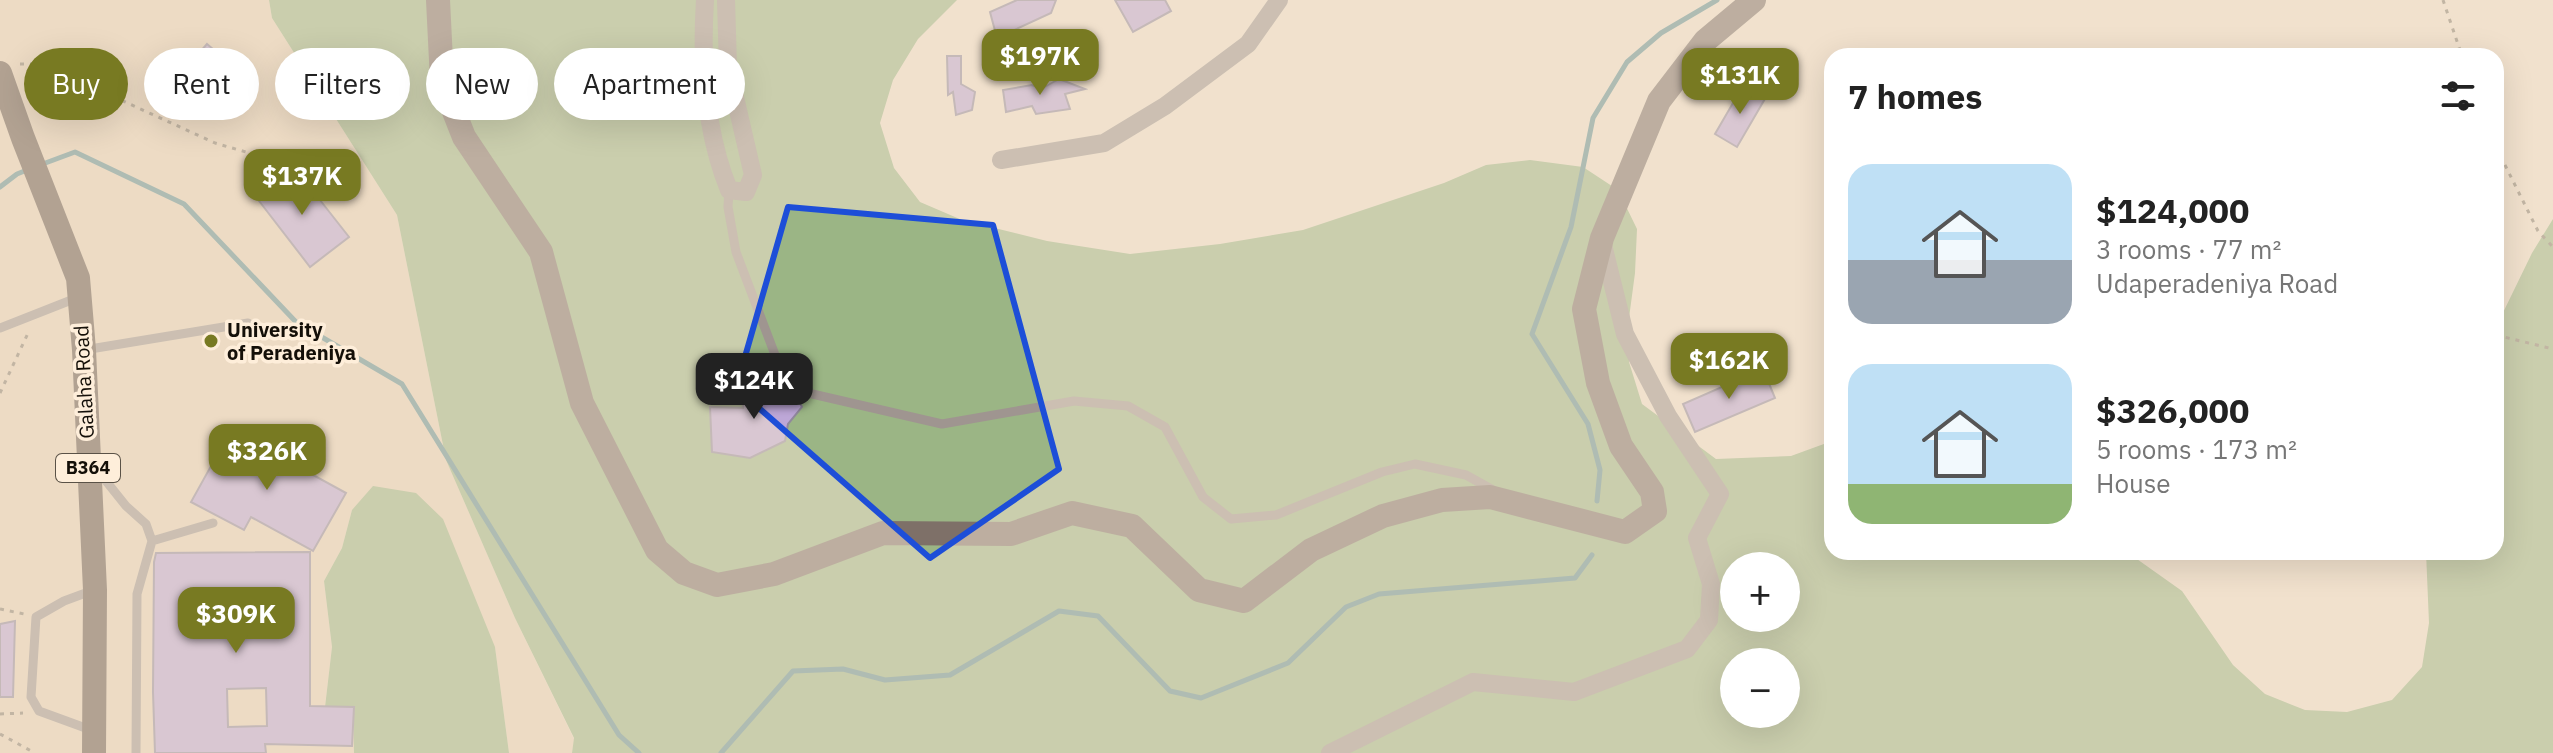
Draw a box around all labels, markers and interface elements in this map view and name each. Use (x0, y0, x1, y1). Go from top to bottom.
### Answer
pin: $197K (984, 29, 1096, 97)
text: $197K (1000, 38, 1080, 72)
chip: Buy (24, 48, 128, 120)
chip: Rent (144, 48, 259, 120)
chip: Filters (275, 48, 410, 120)
chip: New (426, 48, 538, 120)
chip: Apartment (554, 48, 745, 120)
pin: $131K (1684, 48, 1796, 116)
text: $131K (1700, 57, 1780, 91)
text: 7 homes (1848, 74, 1983, 118)
icon: filters (2436, 74, 2480, 118)
pin: $137K (246, 149, 358, 217)
text: $137K (262, 158, 342, 192)
text: $124,000 (2096, 188, 2249, 232)
icon: home (1912, 196, 2008, 292)
text: 3 rooms · 77 m² (2096, 232, 2281, 266)
text: Udaperadeniya Road (2096, 266, 2338, 300)
place label: University of Peradeniya (227, 316, 356, 366)
street label: Galaha Road (67, 325, 100, 439)
marker: University of Peradeniya (202, 332, 220, 350)
pin: $162K (1673, 333, 1785, 401)
text: $162K (1689, 342, 1769, 376)
pin: $124K (698, 353, 810, 421)
text: $124K (714, 362, 794, 396)
text: $326,000 (2096, 388, 2249, 432)
icon: home (1912, 396, 2008, 492)
pin: $326K (211, 424, 323, 492)
text: 5 rooms · 173 m² (2096, 432, 2297, 466)
text: $326K (227, 433, 307, 467)
road number: B364 (56, 454, 120, 482)
text: House (2096, 466, 2171, 500)
map controls (1720, 552, 1800, 728)
button: + (1720, 552, 1800, 632)
pin: $309K (180, 587, 292, 655)
text: $309K (196, 596, 276, 630)
button: − (1720, 648, 1800, 728)

